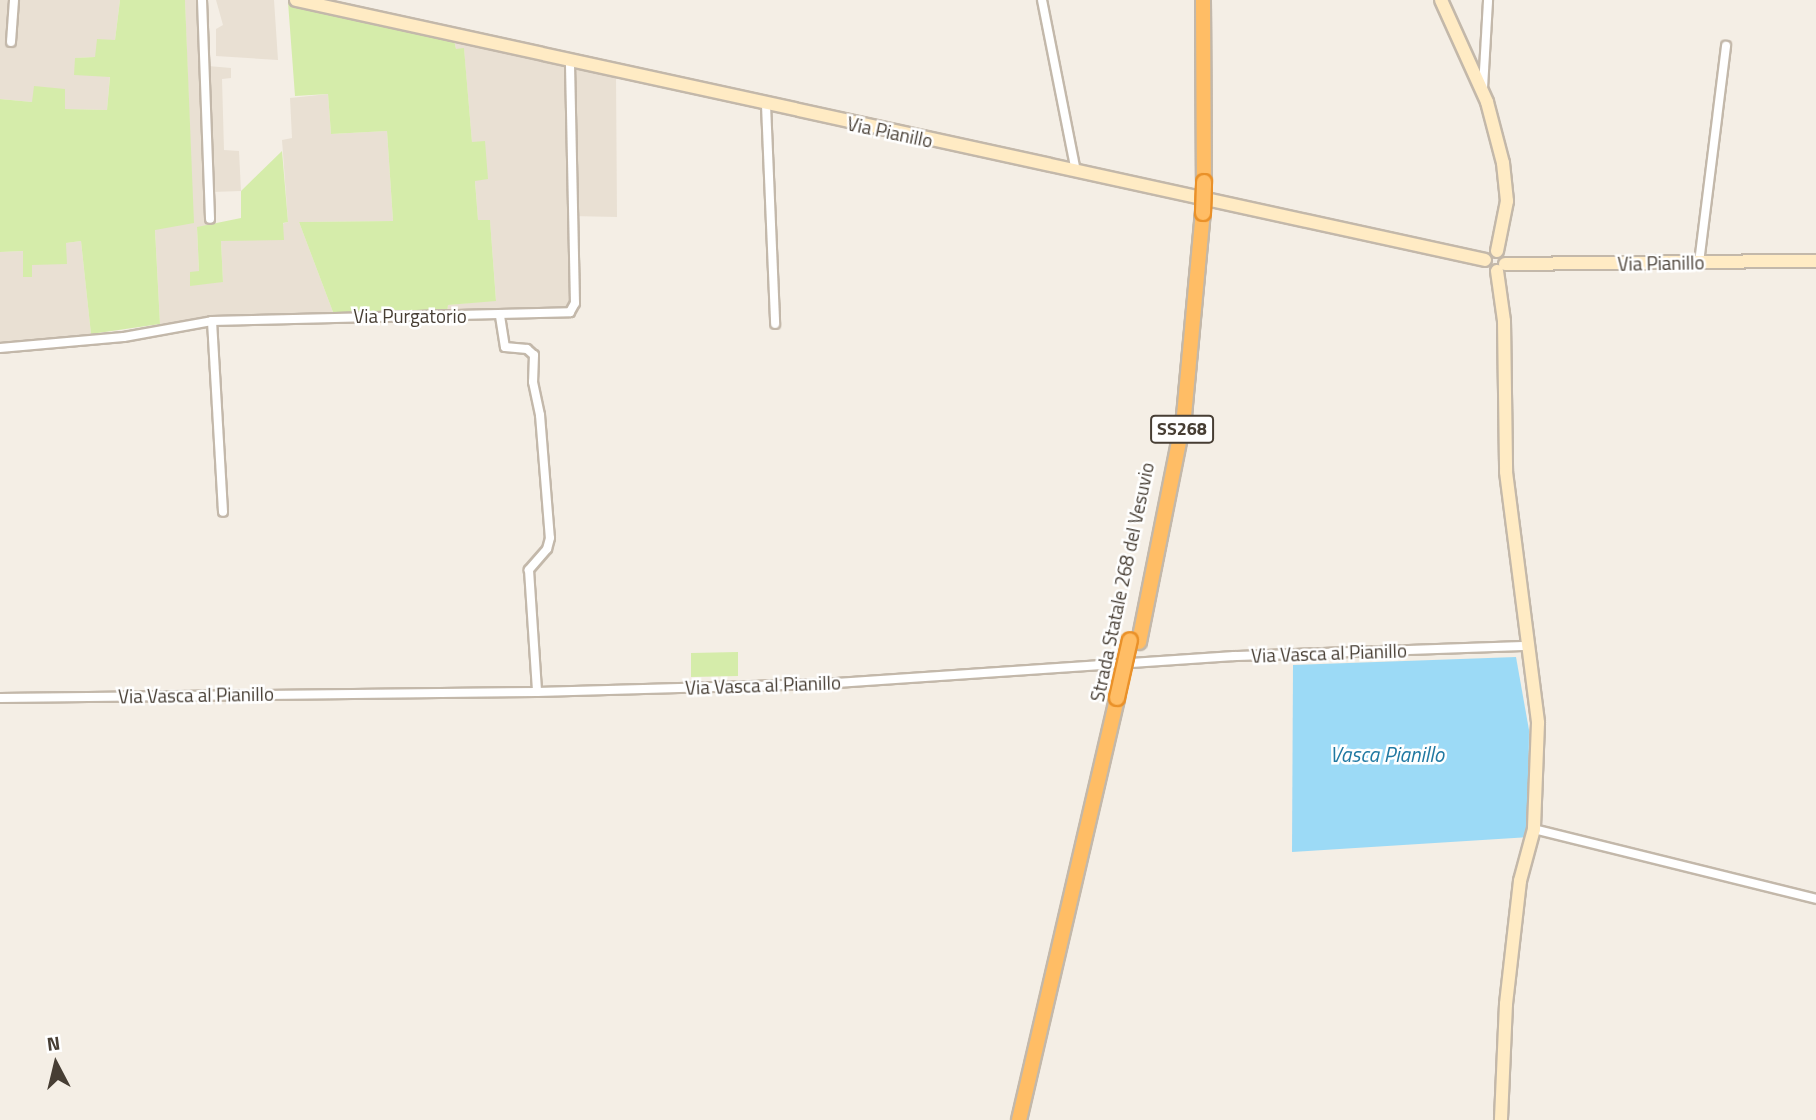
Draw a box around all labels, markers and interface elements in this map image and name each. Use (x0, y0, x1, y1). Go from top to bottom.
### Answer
street label: Via Pianillo (845, 112, 935, 152)
street label: Via Pianillo (1617, 251, 1705, 275)
street label: Via Purgatorio (353, 305, 467, 327)
road number: SS268 (1149, 414, 1215, 444)
street label: Strada Statale 268 del Vesuvio (1085, 460, 1159, 704)
street label: Via Vasca al Pianillo (1251, 639, 1407, 667)
street label: Via Vasca al Pianillo (685, 671, 841, 699)
street label: Via Vasca al Pianillo (118, 682, 274, 708)
water label: Vasca Pianillo (1330, 741, 1444, 767)
text: N (45, 1027, 62, 1058)
north arrow (21, 1029, 91, 1099)

